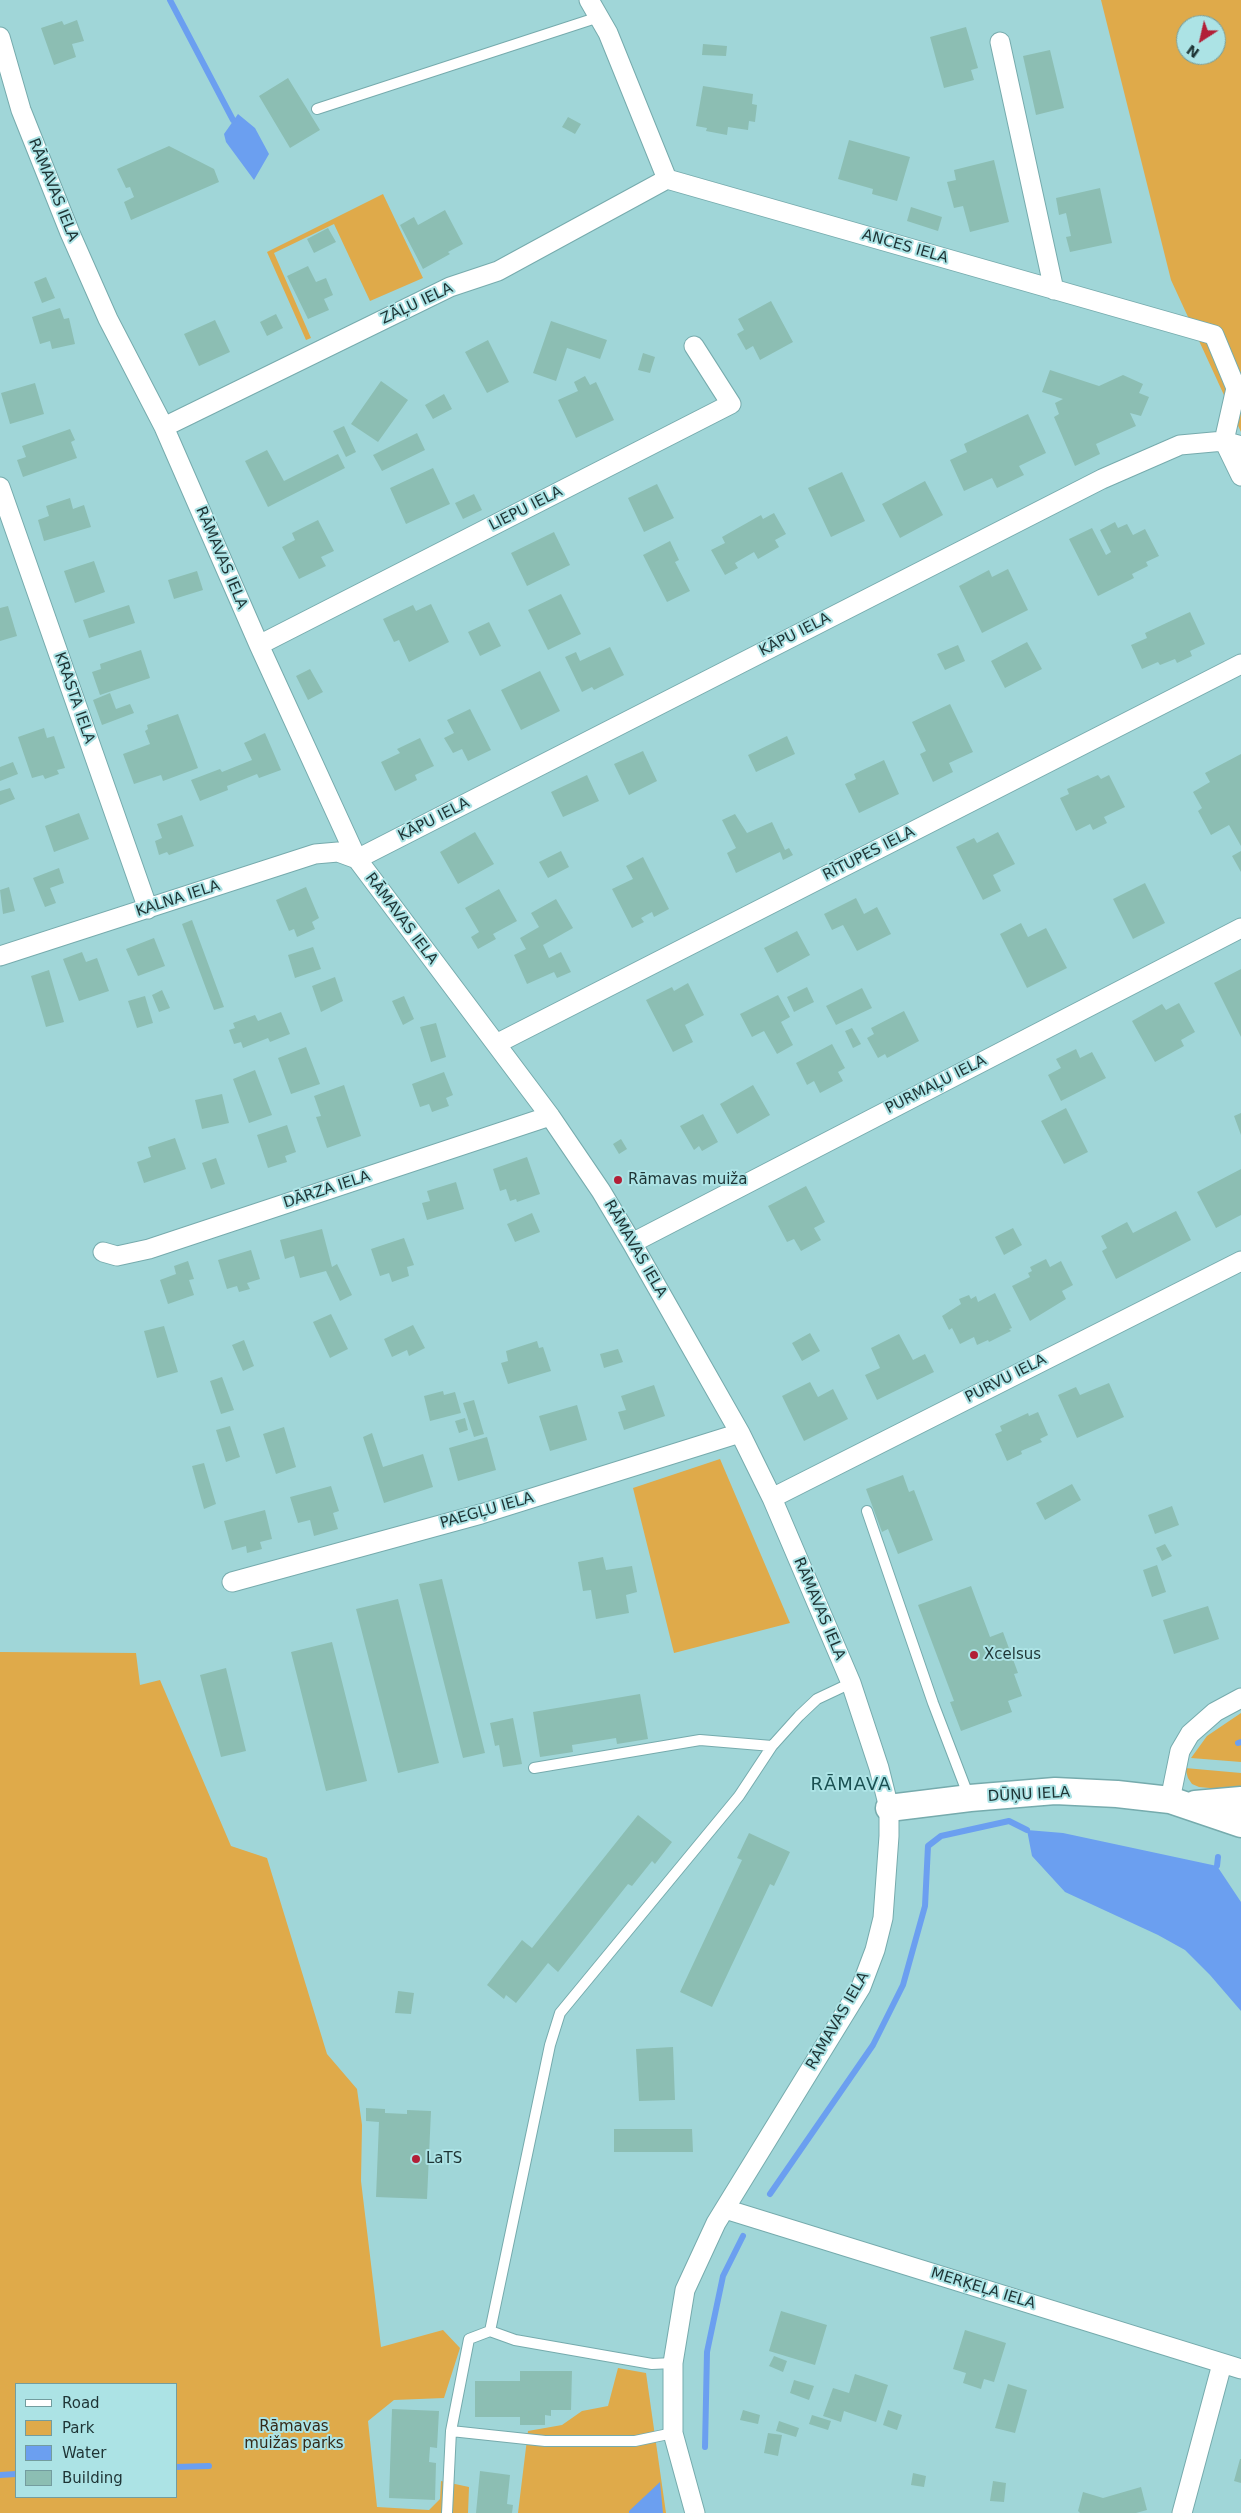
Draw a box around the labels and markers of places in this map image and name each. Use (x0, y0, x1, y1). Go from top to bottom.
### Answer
place label: Rāmavas muiža (628, 1171, 747, 1189)
marker: Rāmavas muiža (612, 1174, 624, 1186)
place label: Xcelsus (984, 1646, 1041, 1664)
marker: Xcelsus (968, 1649, 980, 1661)
place label: LaTS (426, 2150, 462, 2168)
marker: LaTS (410, 2153, 422, 2165)

